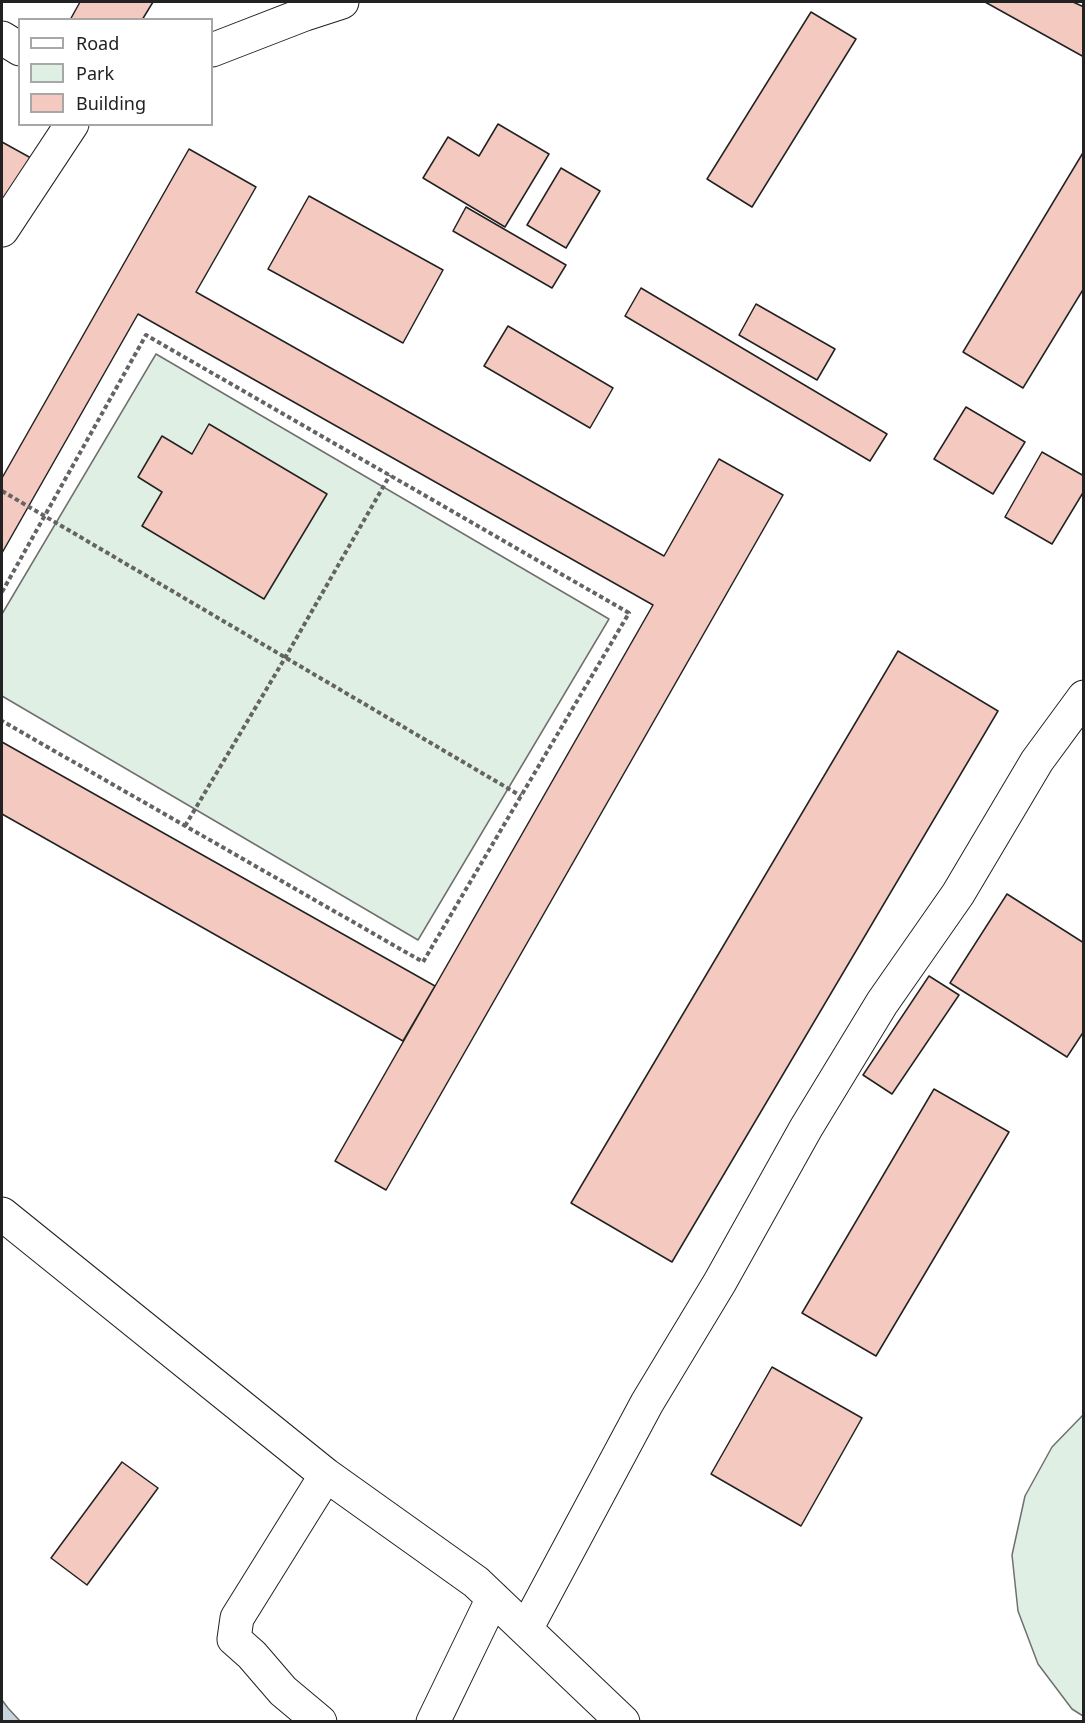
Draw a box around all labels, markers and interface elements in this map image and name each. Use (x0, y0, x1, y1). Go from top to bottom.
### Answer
legend (18, 18, 213, 126)
text: Road (76, 31, 119, 55)
text: Park (76, 61, 114, 85)
text: Building (76, 91, 146, 115)

